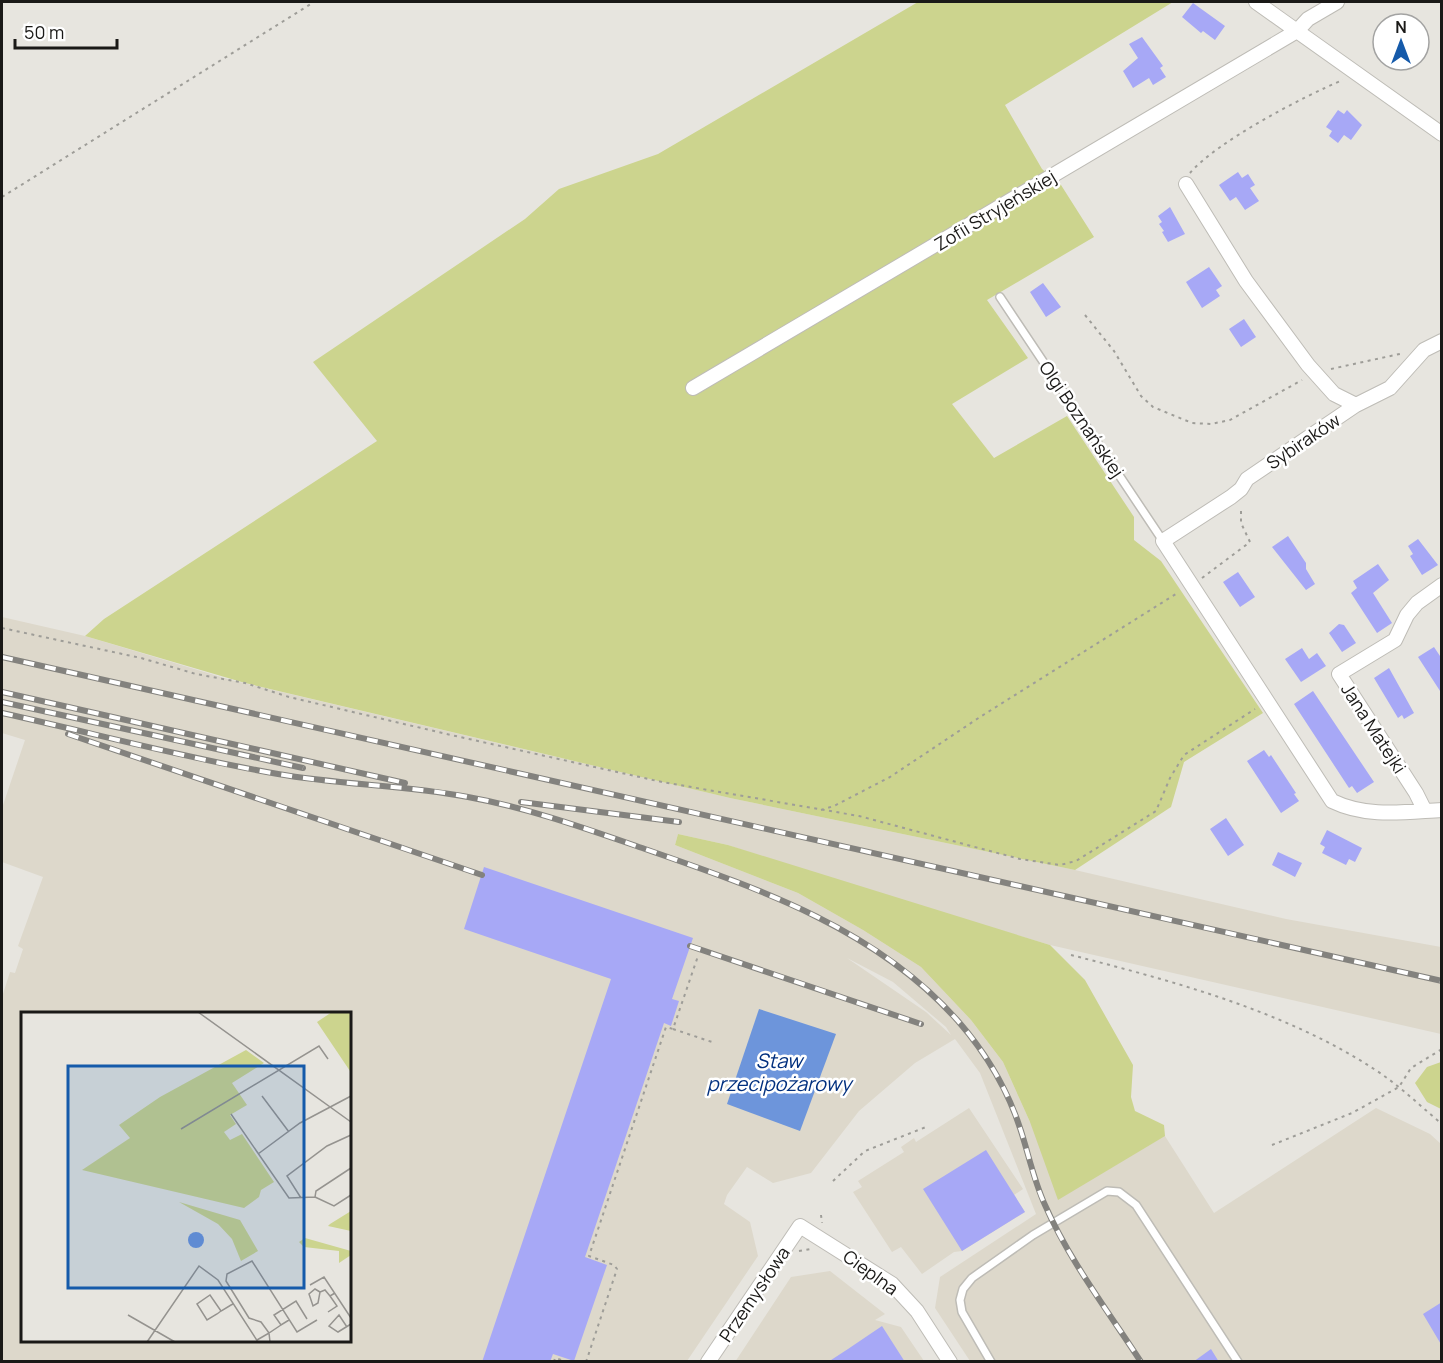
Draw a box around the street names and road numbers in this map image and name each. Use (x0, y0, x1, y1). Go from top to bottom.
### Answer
street label: Zofii Stryjeńskiej (930, 164, 1060, 256)
street label: Olgi Boznańskiej (1034, 356, 1130, 482)
street label: Sybiraków (1261, 407, 1345, 475)
street label: Jana Matejki (1336, 678, 1412, 778)
street label: Przemysłowa (713, 1242, 795, 1346)
street label: Cieplna (839, 1244, 903, 1300)

